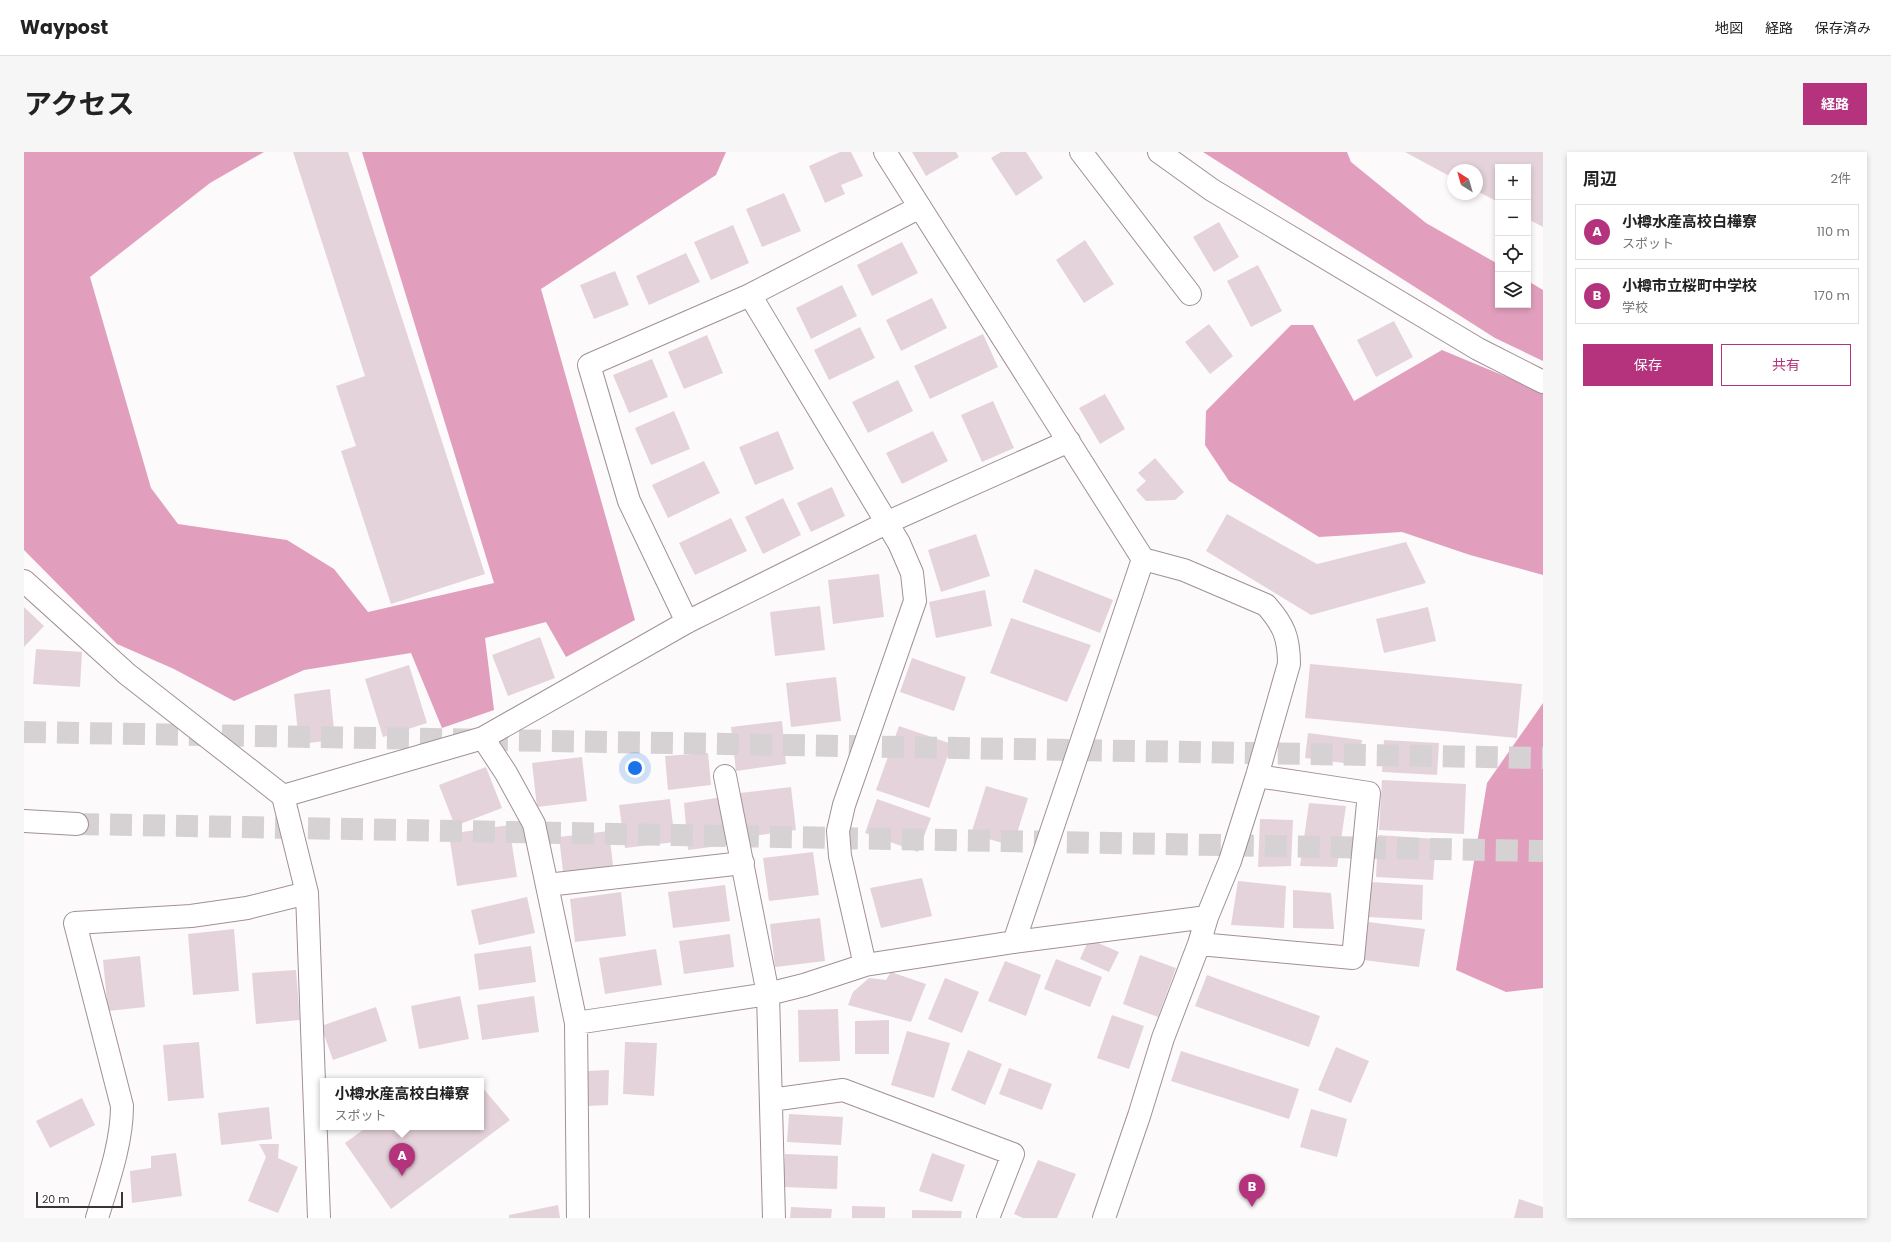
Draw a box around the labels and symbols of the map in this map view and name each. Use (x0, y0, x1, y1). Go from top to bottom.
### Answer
north arrow (1447, 164, 1483, 200)
your location (625, 758, 645, 778)
pin: A (389, 1143, 415, 1176)
pin: B (1239, 1174, 1265, 1207)
scale bar (36, 1190, 123, 1209)

